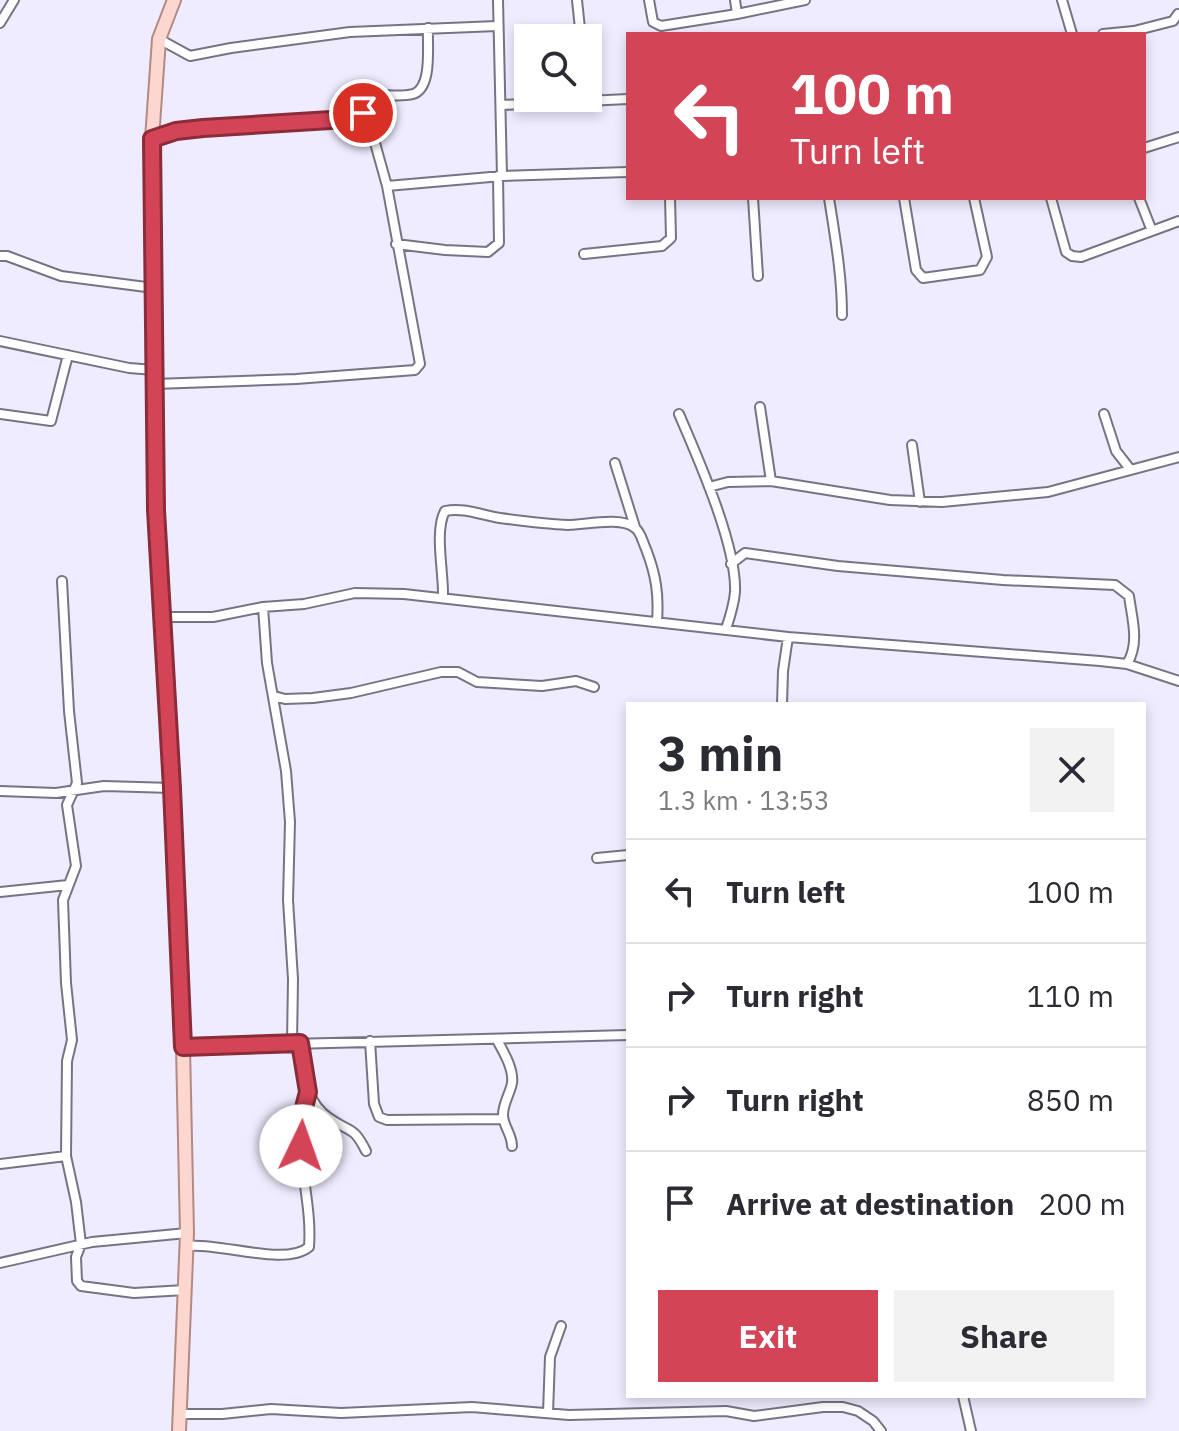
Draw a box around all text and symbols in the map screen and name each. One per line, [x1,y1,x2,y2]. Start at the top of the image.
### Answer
map controls [514,24,602,112]
button: search [514,24,602,112]
text: 100 m [790,57,954,129]
icon: left [658,64,762,168]
pin [329,79,397,147]
icon: arrive [341,91,385,135]
text: Turn left [790,127,925,174]
text: 3 min [658,722,783,784]
button: close [1030,728,1114,812]
text: 1.3 km · 13:53 [658,783,830,817]
icon: left [658,869,702,913]
text: Turn left [726,872,845,911]
text: 100 m [1027,872,1114,911]
icon: right [658,973,702,1017]
text: Turn right [726,976,864,1015]
text: 110 m [1027,976,1114,1015]
icon: right [658,1077,702,1121]
text: Turn right [726,1080,864,1119]
text: 850 m [1027,1080,1114,1119]
position arrow [259,1104,343,1188]
icon: arrive [658,1181,702,1225]
text: Arrive at destination [726,1184,1014,1223]
text: 200 m [1038,1184,1126,1223]
button: Exit [658,1290,878,1382]
button: Share [894,1290,1114,1382]

